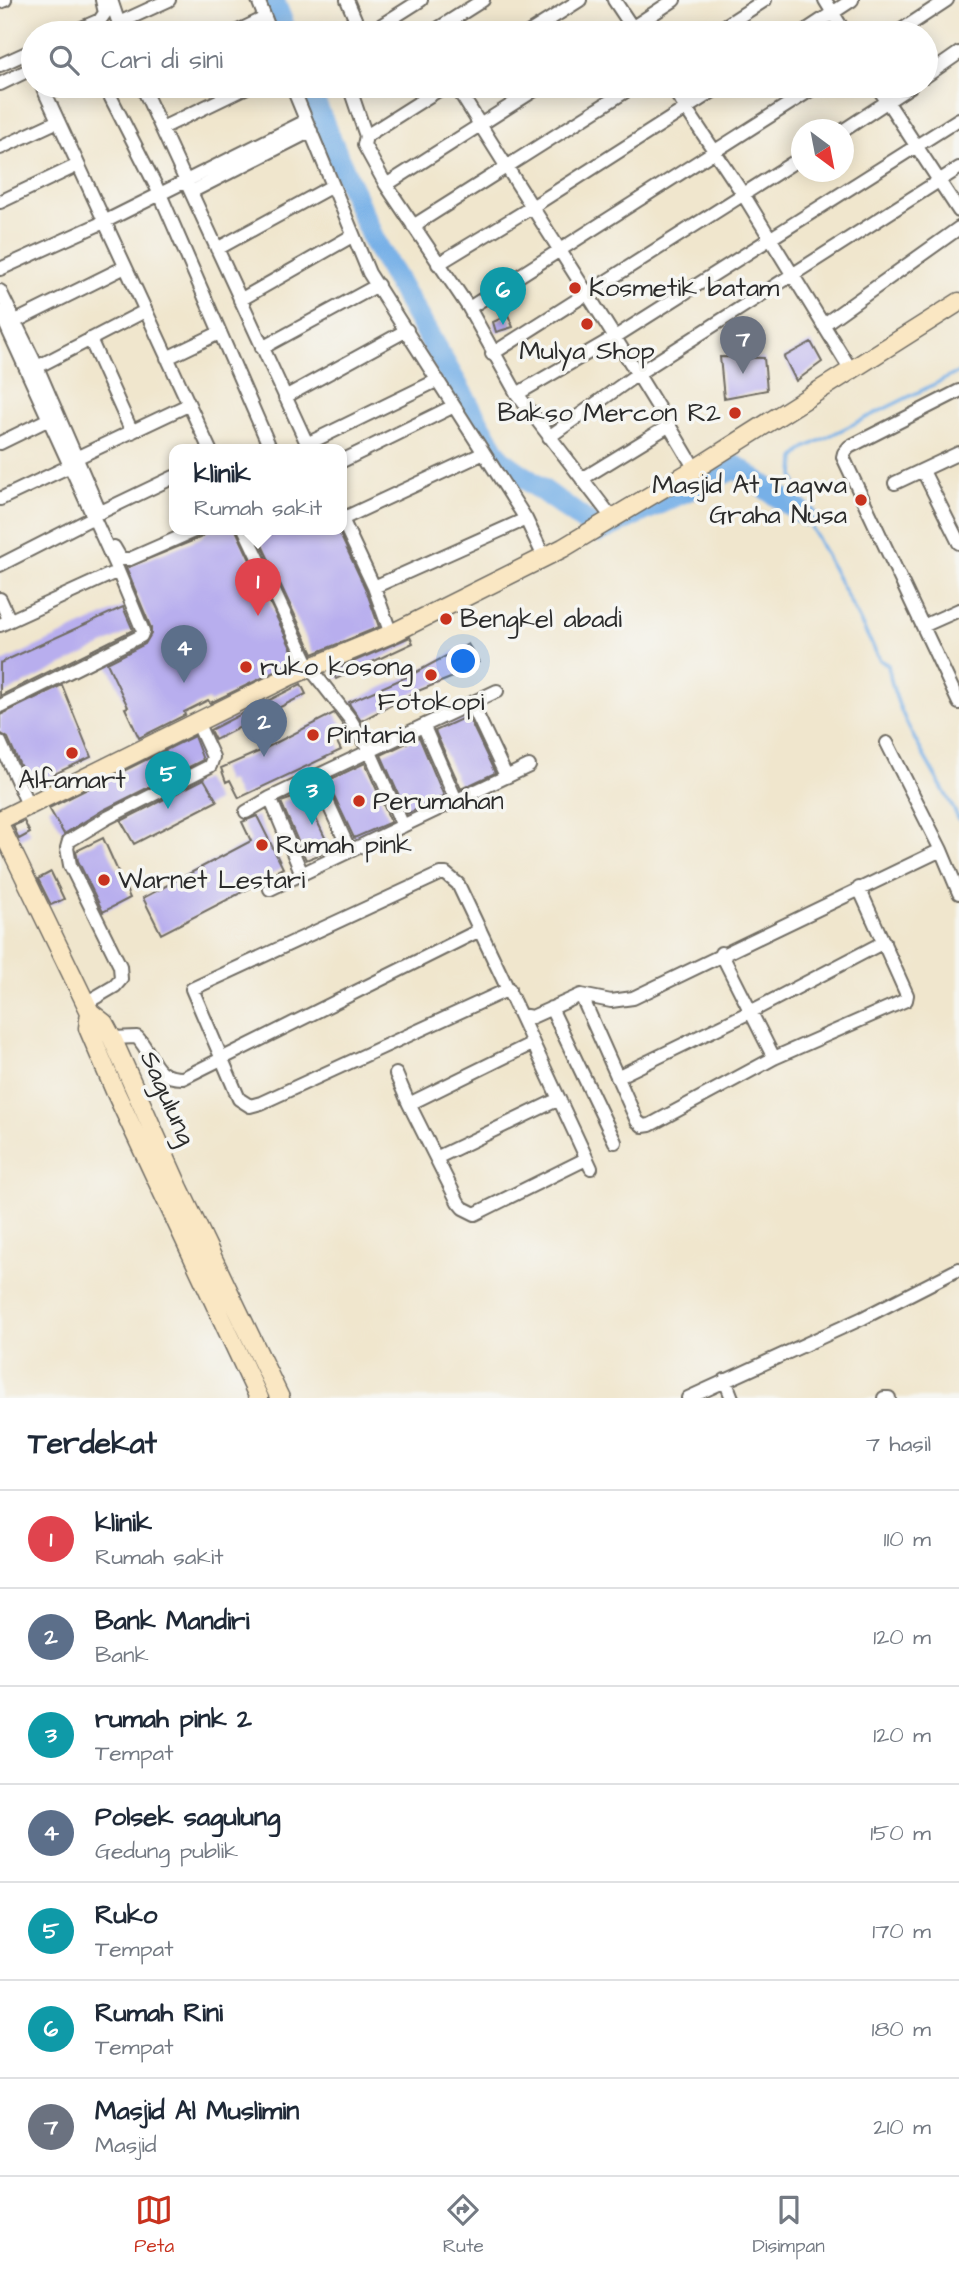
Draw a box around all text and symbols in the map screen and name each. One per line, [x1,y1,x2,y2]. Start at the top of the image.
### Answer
search box [21,21,938,98]
icon: search [45,41,83,79]
text: Cari di sini [101,42,223,78]
north arrow [791,119,854,182]
pin: 6 [480,267,526,325]
place label: Kosmetik batam [589,270,780,306]
marker: Kosmetik batam [567,280,583,296]
marker: Mulya Shop [579,316,595,332]
pin: 7 [720,316,766,374]
place label: Mulya Shop [519,333,655,371]
place label: Bakso Mercon R2 [497,395,721,431]
marker: Bakso Mercon R2 [727,405,743,421]
popup [169,444,347,535]
text: klinik [194,456,251,492]
place label: Masjid At Taqwa Graha Nusa [652,467,847,533]
text: Rumah sakit [194,492,322,524]
marker: Masjid At Taqwa Graha Nusa [853,492,869,508]
pin: 1 [235,558,281,616]
place label: Bengkel abadi [460,601,622,639]
marker: Bengkel abadi [438,611,454,627]
pin: 4 [161,625,207,683]
your location [446,644,480,678]
place label: ruko kosong [260,649,413,687]
marker: ruko kosong [238,659,254,675]
marker: Fotokopi [423,667,439,683]
place label: Fotokopi [378,684,484,720]
pin: 2 [241,699,287,757]
place label: Pintaria [327,717,416,753]
marker: Pintaria [305,727,321,743]
marker: Alfamart [64,745,80,761]
pin: 5 [145,751,191,809]
place label: Alfamart [18,762,126,798]
pin: 3 [289,767,335,825]
place label: Perumahan [373,783,504,819]
marker: Perumahan [351,793,367,809]
place label: Rumah pink [276,827,412,863]
marker: Rumah pink [254,837,270,853]
place label: Warnet Lestari [118,862,305,898]
marker: Warnet Lestari [96,872,112,888]
street label: Sagulung [129,1045,205,1152]
text: Terdekat [28,1423,157,1465]
text: 7 hasil [866,1428,931,1460]
text: klinik [95,1505,152,1541]
text: 1 [50,1523,52,1555]
text: 110 m [883,1523,931,1555]
text: Rumah sakit [95,1541,223,1573]
text: Bank Mandiri [95,1603,249,1639]
text: 2 [44,1621,58,1653]
text: 120 m [873,1621,931,1653]
text: Bank [95,1639,149,1671]
text: rumah pink 2 [95,1701,252,1737]
text: 3 [45,1719,57,1751]
text: 120 m [873,1719,931,1751]
text: Tempat [95,1737,173,1769]
text: Polsek sagulung [95,1799,280,1835]
text: 4 [43,1817,59,1849]
text: 150 m [870,1817,931,1849]
text: Gedung publik [95,1835,238,1867]
text: Ruko [95,1897,157,1933]
text: 5 [43,1915,59,1947]
text: 170 m [872,1915,931,1947]
text: Tempat [95,1933,173,1965]
text: Rumah Rini [95,1995,223,2031]
text: 6 [44,2013,58,2045]
text: 180 m [872,2013,931,2045]
text: Tempat [95,2031,173,2063]
text: Masjid Al Muslimin [95,2093,299,2129]
text: 7 [44,2111,58,2143]
text: 210 m [873,2111,931,2143]
text: Masjid [95,2129,157,2161]
tab: Peta [134,2191,174,2260]
tab: Rute [443,2191,484,2260]
tab: Disimpan [753,2191,825,2260]

